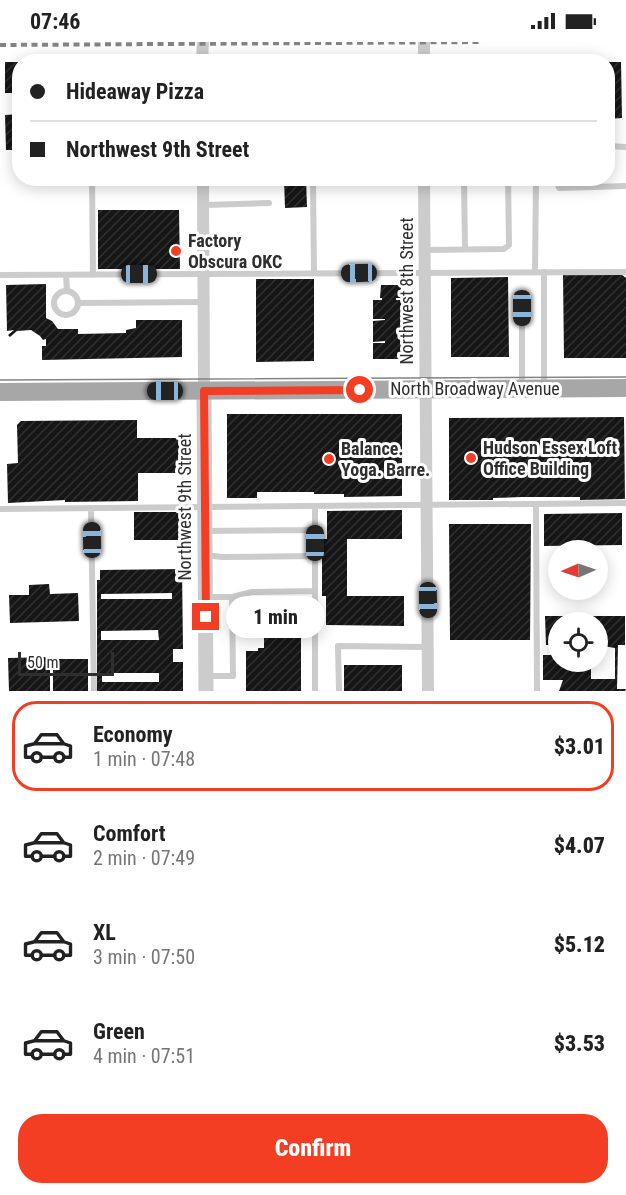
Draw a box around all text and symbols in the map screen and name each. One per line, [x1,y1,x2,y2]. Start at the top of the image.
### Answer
text: 07:46 [30,9,81,34]
text: Hideaway Pizza [66,79,204,104]
text: Northwest 9th Street [66,137,249,162]
street label: Northwest 8th Street [396,217,417,365]
place label: Factory Obscura OKC [188,230,282,272]
marker: Factory Obscura OKC [169,244,183,258]
car [341,264,377,282]
car [121,265,157,283]
car [513,290,531,326]
route start [346,376,373,403]
street label: North Broadway Avenue [390,378,560,399]
car [147,382,183,400]
street label: Northwest 9th Street [174,433,195,581]
place label: Hudson Essex Loft Office Building [483,437,618,479]
place label: Balance. Yoga. Barre. [341,438,430,480]
marker: Hudson Essex Loft Office Building [464,451,478,465]
marker: Balance. Yoga. Barre. [322,452,336,466]
car [83,522,101,558]
car [306,525,324,561]
north arrow [548,540,608,600]
map controls [548,540,608,672]
car [419,582,437,618]
callout: 1 min [227,596,326,638]
route end [192,603,219,630]
text: 1 min [253,605,298,629]
button: locate [548,612,608,672]
scale bar [18,649,114,676]
text: 50 m [27,653,59,672]
icon: car [21,719,75,773]
text: Economy [93,722,173,747]
text: $3.01 [554,734,605,759]
text: 1 min · 07:48 [93,747,195,771]
icon: car [21,818,75,872]
text: Comfort [93,821,166,846]
text: $4.07 [554,833,605,858]
text: 2 min · 07:49 [93,846,195,870]
icon: car [21,917,75,971]
text: XL [93,920,116,945]
text: $5.12 [554,932,605,957]
text: 3 min · 07:50 [93,945,195,969]
icon: car [21,1016,75,1070]
text: Green [93,1019,145,1044]
text: $3.53 [554,1031,605,1056]
text: 4 min · 07:51 [93,1044,195,1068]
button: Confirm [18,1114,608,1183]

